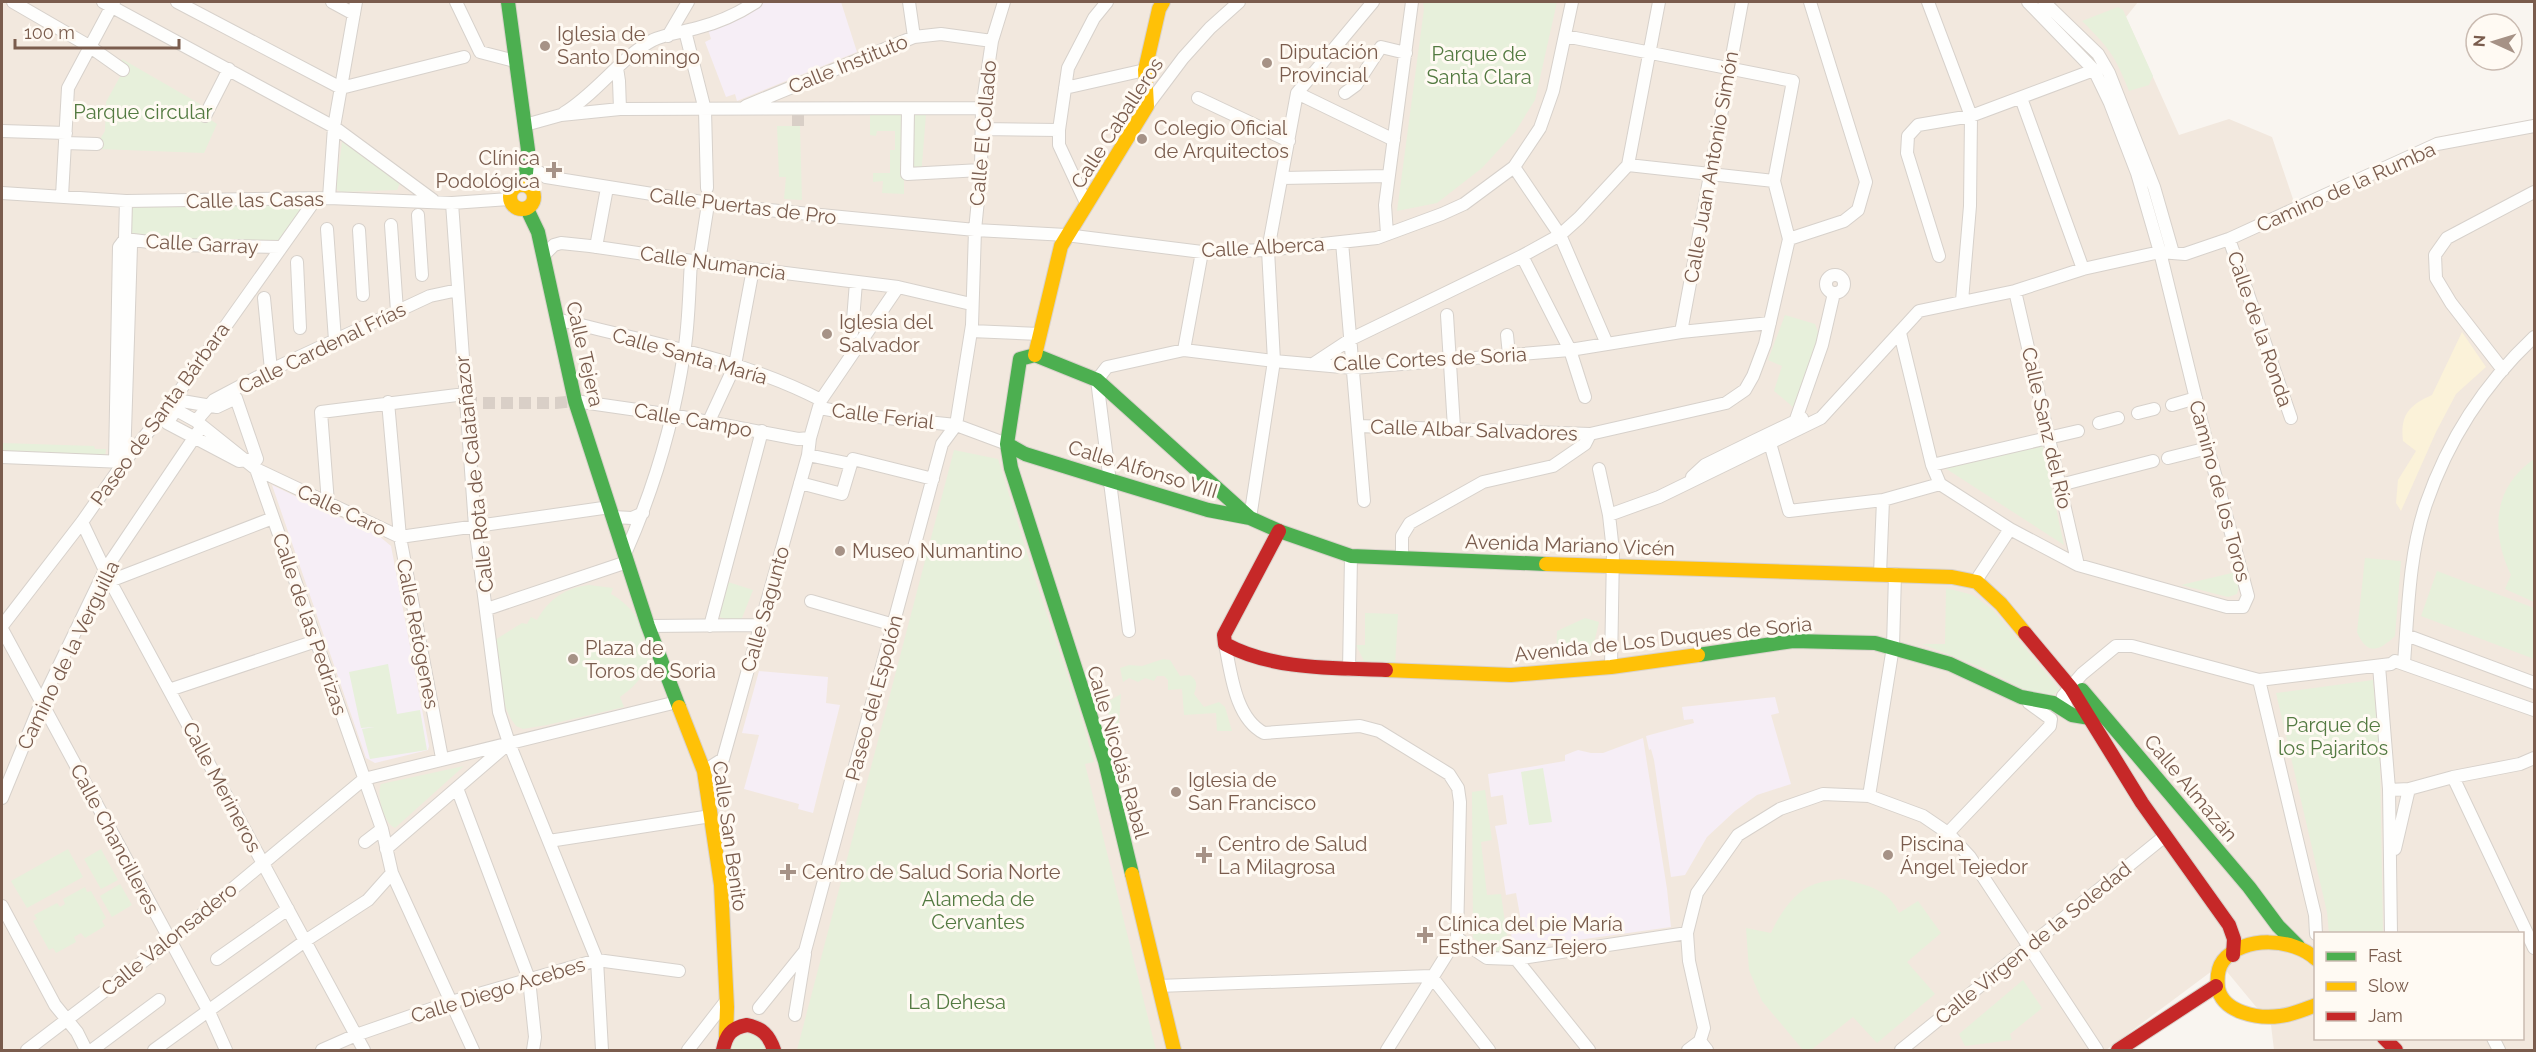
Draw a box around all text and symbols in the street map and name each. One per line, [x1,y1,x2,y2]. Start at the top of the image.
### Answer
scale bar [15,12,178,50]
north arrow [2464,12,2524,72]
text: 100 m [24,22,75,43]
place label: Iglesia de Santo Domingo [557,22,700,69]
street label: Calle Instituto [785,29,911,99]
text: N [2470,34,2489,48]
marker: Iglesia de Santo Domingo [538,39,552,53]
place label: Diputación Provincial [1279,40,1378,87]
park label: Parque de Santa Clara [1426,42,1532,89]
street label: Calle Juan Antonio Simón [1679,49,1743,285]
street label: Calle Caballeros [1066,53,1168,193]
marker: Diputación Provincial [1260,56,1274,70]
street label: Calle El Collado [965,59,1001,207]
park label: Parque circular [73,100,213,124]
place label: Colegio Oficial de Arquitectos [1154,116,1289,163]
marker: Colegio Oficial de Arquitectos [1135,132,1149,146]
street label: Camino de la Rumba [2253,137,2439,237]
place label: Clínica Podológica [436,146,540,193]
marker: Clínica Podológica [545,161,563,179]
street label: Calle Puertas de Pro [648,183,838,229]
street label: Calle las Casas [186,187,324,213]
street label: Calle Garray [145,229,259,259]
street label: Calle Alberca [1201,232,1325,262]
street label: Calle Numancia [639,241,787,285]
street label: Calle de la Ronda [2222,248,2298,410]
street label: Calle Cardenal Frías [234,297,410,399]
street label: Calle Tejera [561,299,609,409]
place label: Iglesia del Salvador [839,310,934,357]
street label: Paseo de Santa Bárbara [85,318,235,510]
street label: Calle Santa María [610,322,770,390]
marker: Iglesia del Salvador [820,327,834,341]
street label: Calle Cortes de Soria [1333,342,1527,376]
street label: Calle Sanz del Río [2017,345,2077,511]
street label: Calle Rota de Calatañazor [450,354,498,594]
street label: Calle Campo [632,398,754,442]
street label: Calle Ferial [830,398,936,434]
street label: Camino de los Toros [2184,398,2256,584]
street label: Calle Albar Salvadores [1370,414,1578,446]
street label: Calle Alfonso VIII [1065,435,1221,503]
street label: Calle Caro [294,479,390,541]
street label: Avenida Mariano Vicén [1465,529,1675,561]
street label: Calle de las Pedrizas [268,530,352,718]
place label: Museo Numantino [852,539,1023,563]
street label: Calle Sagunto [736,543,794,675]
marker: Museo Numantino [833,544,847,558]
street label: Camino de la Verguilla [12,557,124,753]
street label: Calle Retógenes [392,557,444,711]
street label: Avenida de Los Duques de Soria [1513,611,1813,667]
street label: Paseo del Espolón [840,612,908,784]
place label: Plaza de Toros de Soria [585,636,716,683]
marker: Plaza de Toros de Soria [566,652,580,666]
street label: Calle Nicolás Rabal [1082,663,1154,842]
park label: Parque de los Pajaritos [2278,713,2388,760]
street label: Calle Merineros [177,718,267,856]
street label: Calle Almazán [2139,730,2243,846]
street label: Calle San Benito [708,759,752,913]
street label: Calle Chancilleres [65,760,165,918]
place label: Iglesia de San Francisco [1188,768,1316,815]
marker: Iglesia de San Francisco [1169,785,1183,799]
place label: Centro de Salud La Milagrosa [1218,832,1368,879]
place label: Piscina Ángel Tejedor [1900,832,2028,879]
marker: Centro de Salud La Milagrosa [1195,846,1213,864]
marker: Piscina Ángel Tejedor [1881,848,1895,862]
street label: Calle Virgen de la Soledad [1930,857,2136,1029]
place label: Centro de Salud Soria Norte [802,860,1061,884]
marker: Centro de Salud Soria Norte [779,863,797,881]
street label: Calle Valonsadero [96,877,242,1001]
park label: Alameda de Cervantes [922,887,1035,934]
place label: Clínica del pie María Esther Sanz Tejero [1438,912,1623,959]
marker: Clínica del pie María Esther Sanz Tejero [1416,926,1434,944]
legend [2314,932,2524,1040]
text: Fast [2368,945,2402,966]
street label: Calle Diego Acebes [408,952,588,1028]
text: Slow [2368,975,2409,996]
park label: La Dehesa [908,990,1006,1014]
text: Jam [2368,1005,2403,1026]

